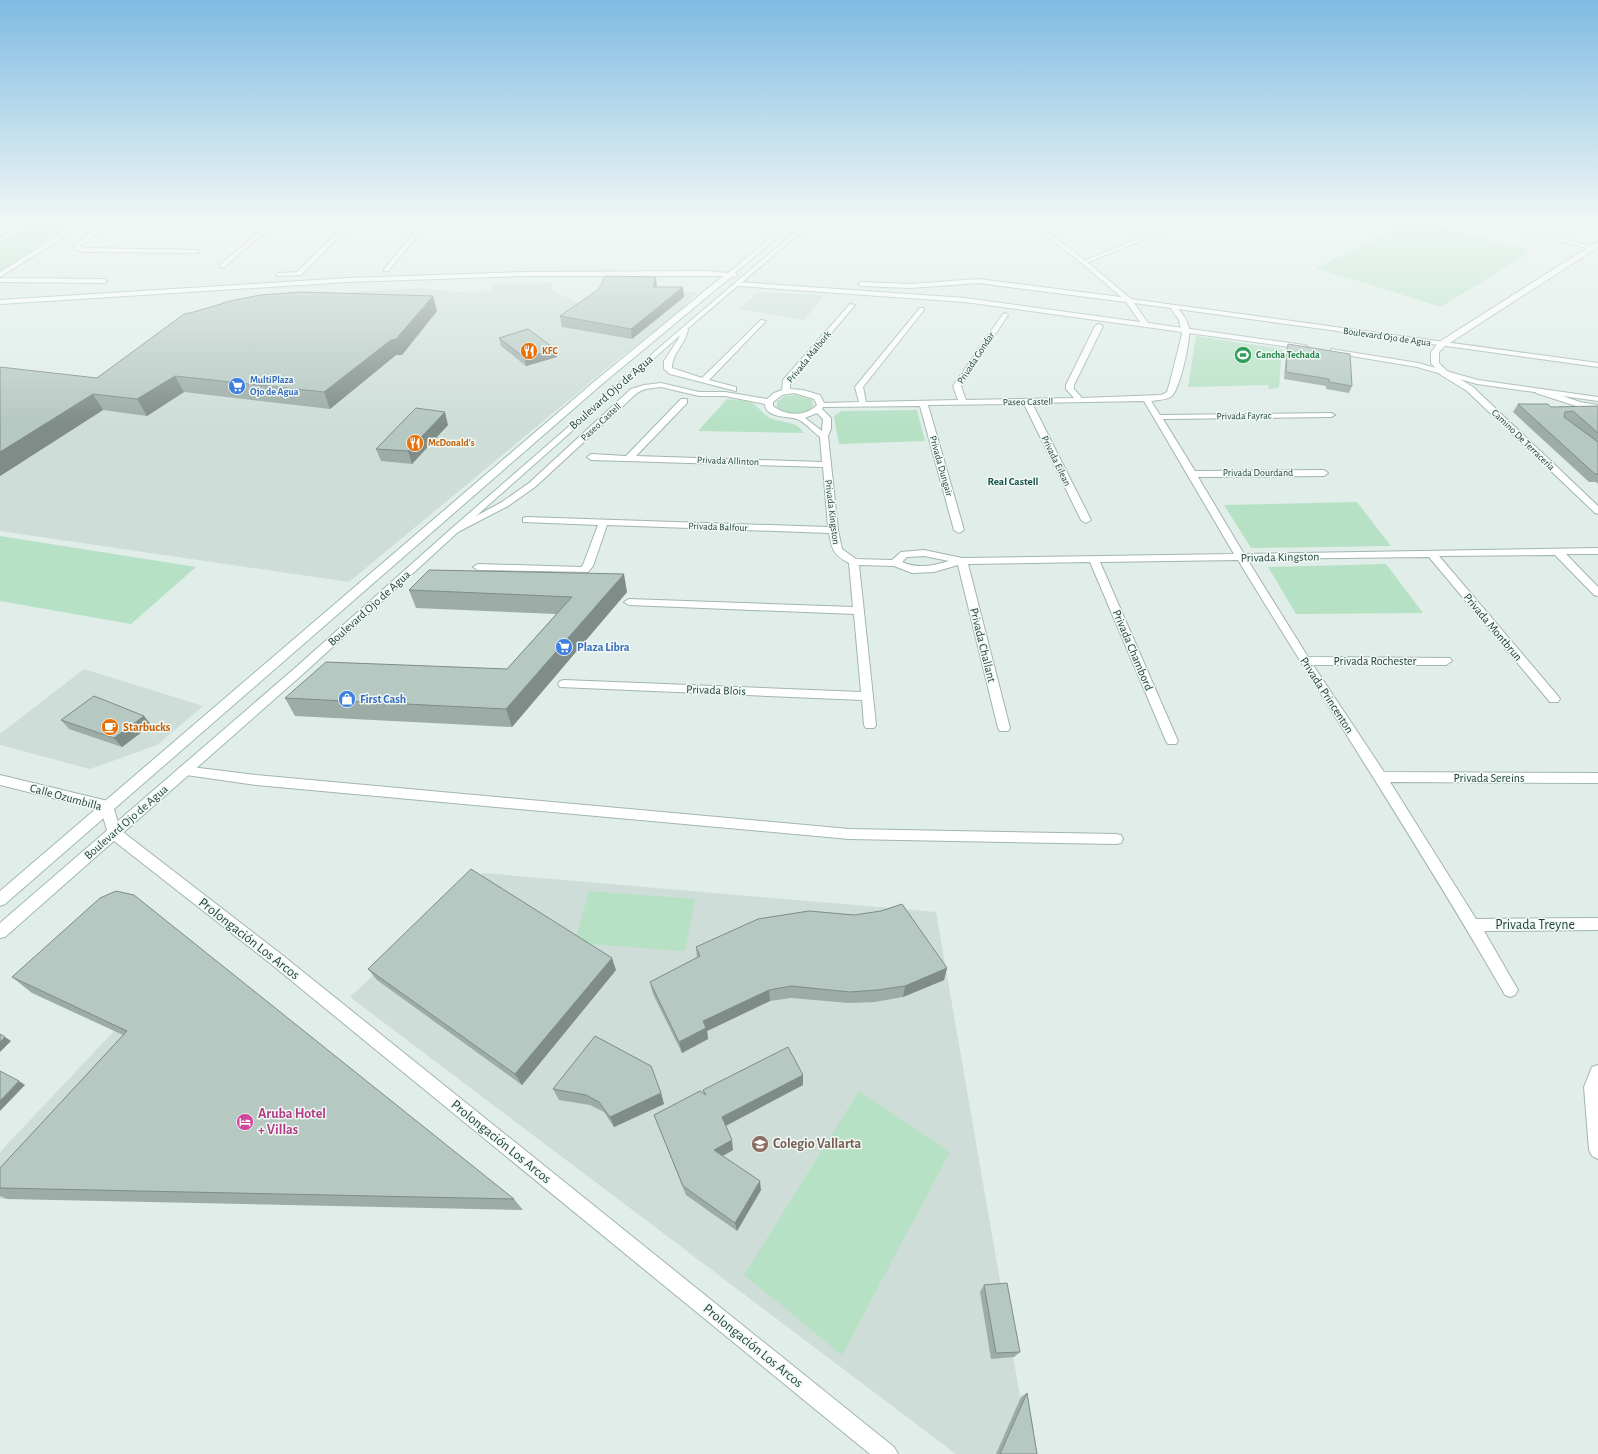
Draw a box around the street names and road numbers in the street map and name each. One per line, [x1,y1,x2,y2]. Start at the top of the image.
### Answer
street label: Boulevard Ojo de Agua [1342,326,1432,348]
street label: Privada Malbork [785,329,833,385]
street label: Privada Gondar [956,330,997,386]
street label: Boulevard Ojo de Agua [567,352,656,432]
street label: Paseo Castell [1003,397,1053,407]
street label: Paseo Castell [579,401,623,443]
street label: Camino De Terracería [1490,408,1557,473]
street label: Privada Fayrac [1216,411,1272,421]
street label: Privada Eilean [1039,434,1073,488]
street label: Privada Dungair [928,435,955,498]
street label: Privada Allinton [697,455,759,467]
street label: Privada Dourdand [1223,468,1293,478]
street label: Privada Kingston [823,479,841,545]
street label: Privada Balfour [688,521,749,533]
street label: Privada Kingston [1241,550,1319,564]
street label: Boulevard Ojo de Agua [325,568,414,649]
street label: Privada Montbrun [1461,591,1525,663]
street label: Privada Challant [968,606,998,684]
street label: Privada Chambord [1111,608,1155,692]
street label: Privada Princenton [1298,655,1356,735]
street label: Privada Rochester [1333,655,1417,667]
street label: Privada Blois [686,683,746,697]
street label: Privada Sereins [1454,772,1524,784]
street label: Calle Ozumbilla [29,782,104,812]
street label: Boulevard Ojo de Agua [82,782,171,862]
street label: Prolongación Los Arcos [196,895,302,983]
street label: Privada Treyne [1495,918,1575,932]
street label: Prolongación Los Arcos [448,1098,554,1186]
street label: Prolongación Los Arcos [700,1302,806,1390]

